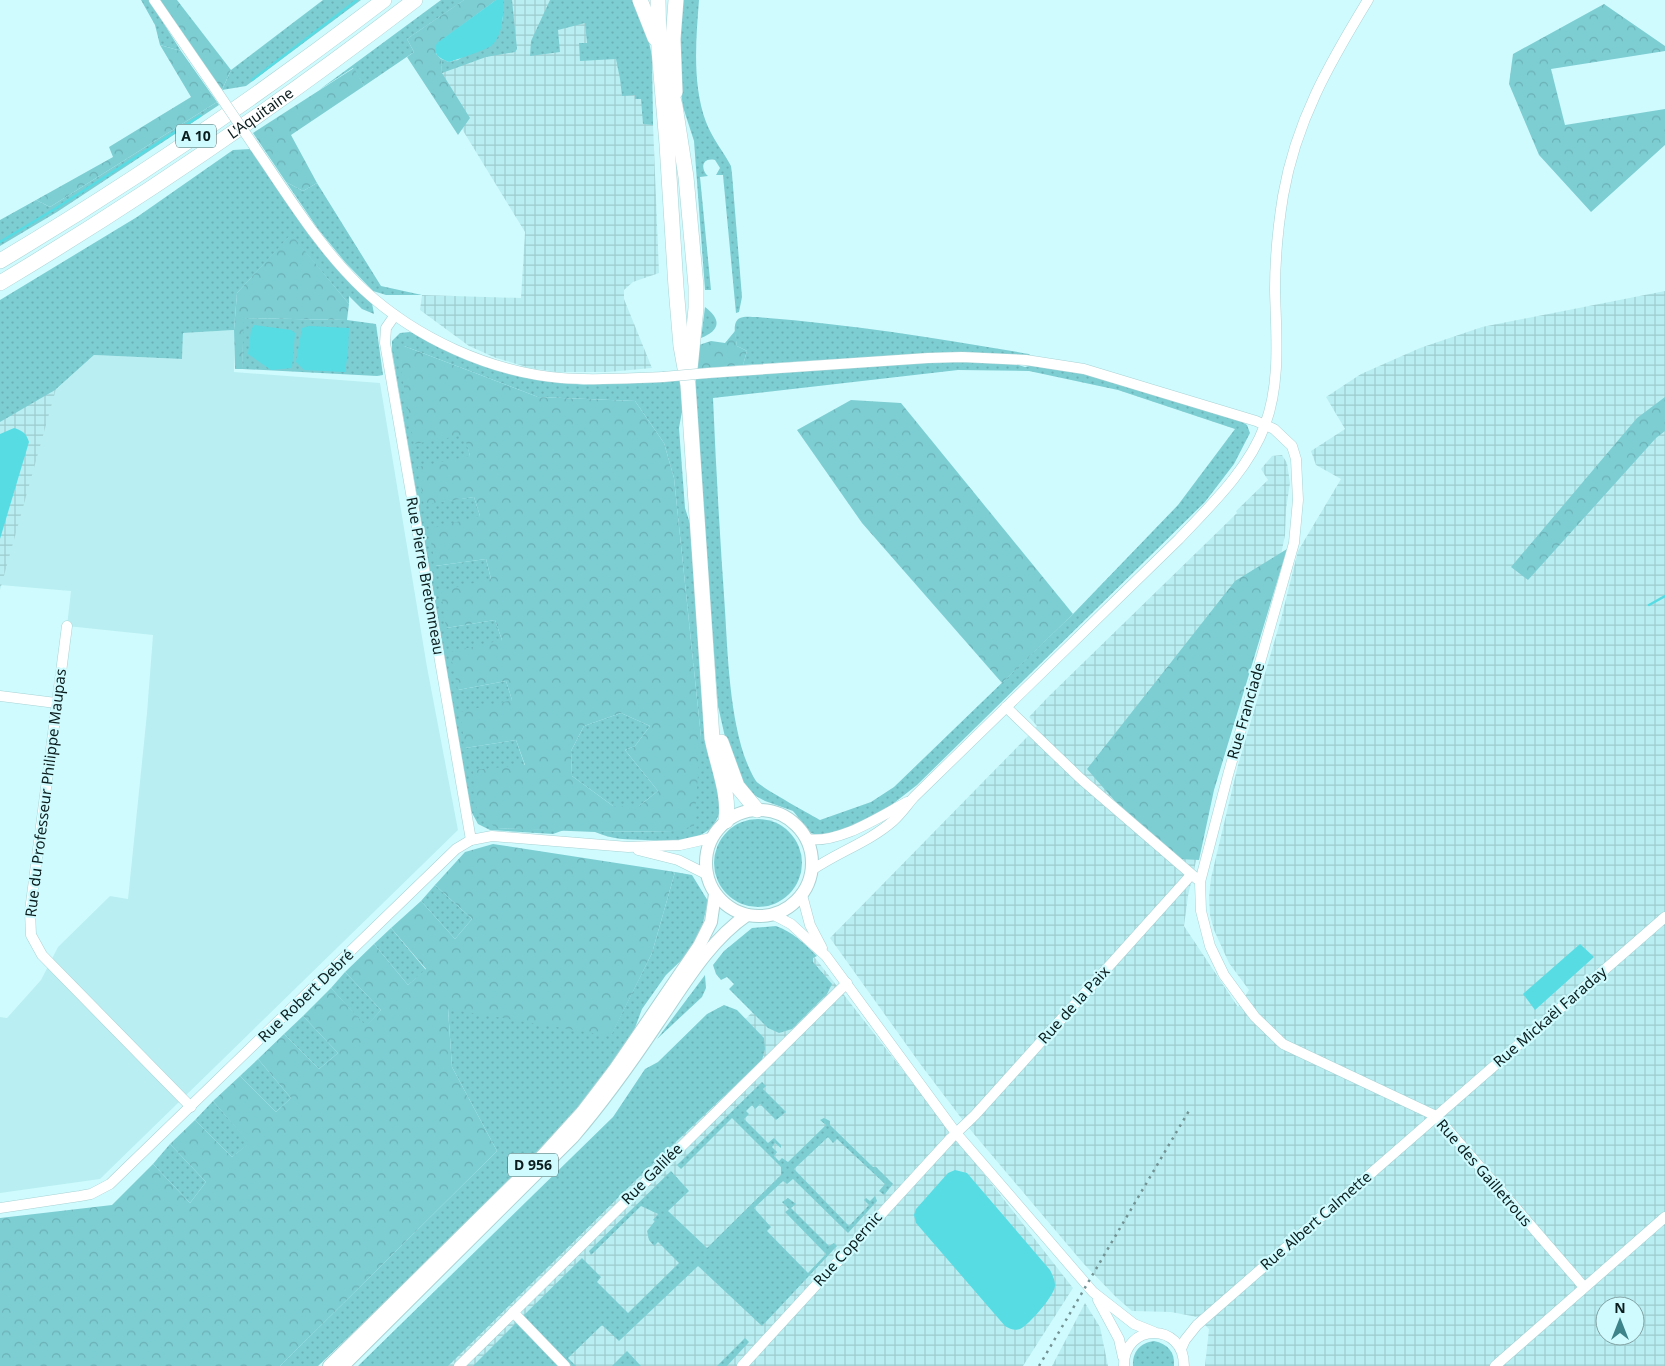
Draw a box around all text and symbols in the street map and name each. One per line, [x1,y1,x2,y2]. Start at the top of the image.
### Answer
street label: L'Aquitaine [223,82,297,143]
road number: A 10 [176,124,216,148]
street label: Rue Pierre Bretonneau [402,495,450,656]
street label: Rue Franciade [1222,660,1268,761]
street label: Rue du Professeur Philippe Maupas [20,668,70,918]
street label: Rue Robert Debré [253,944,357,1046]
street label: Rue de la Paix [1033,961,1114,1047]
street label: Rue Mickaël Faraday [1488,961,1611,1071]
street label: Rue des Gailletrous [1433,1114,1537,1230]
street label: Rue Galilée [616,1138,686,1208]
road number: D 956 [508,1154,558,1176]
street label: Rue Albert Calmette [1256,1166,1375,1274]
street label: Rue Copernic [808,1207,886,1290]
north arrow [1595,1296,1645,1346]
text: N [1614,1298,1626,1317]

